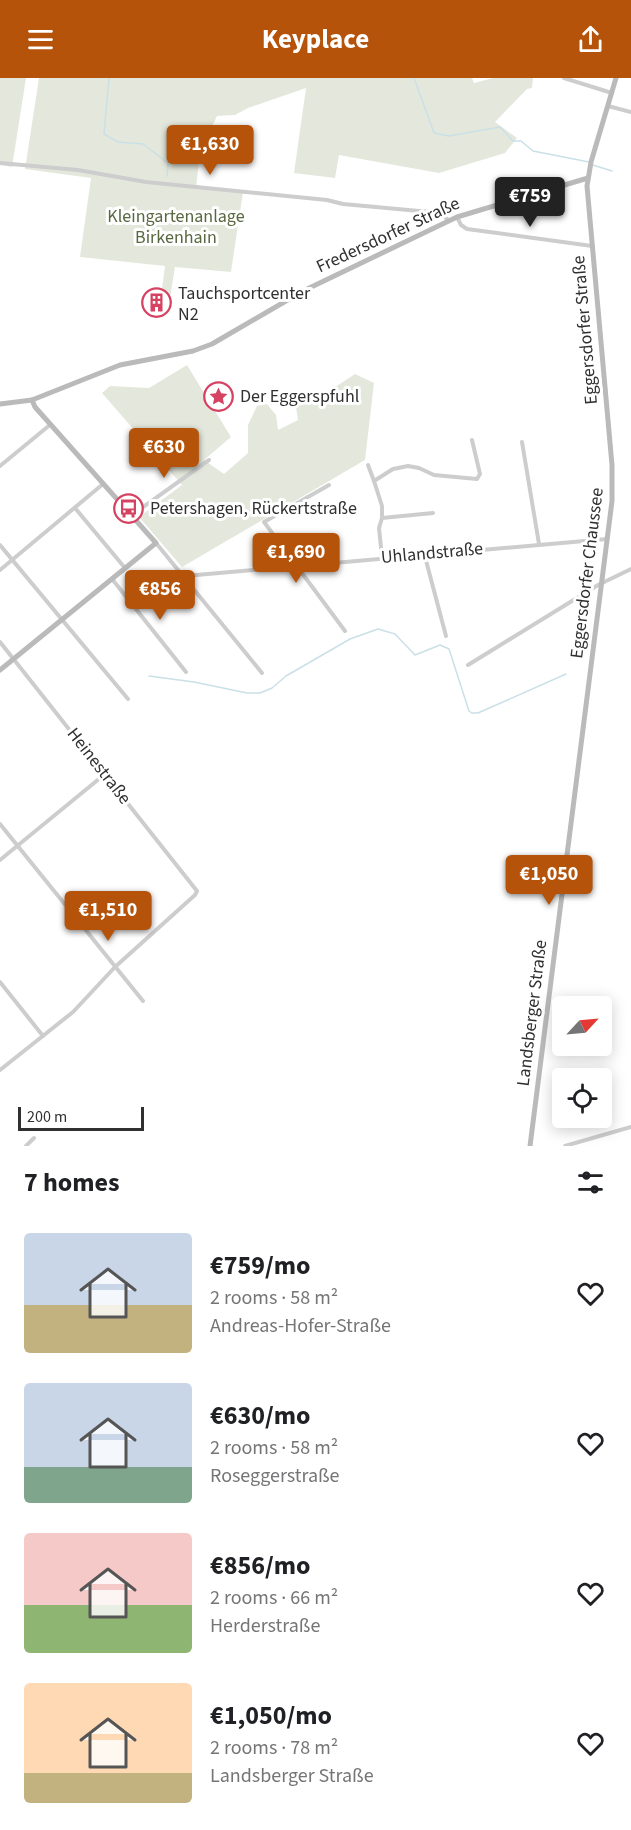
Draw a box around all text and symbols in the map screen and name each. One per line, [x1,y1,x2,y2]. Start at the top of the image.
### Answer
text: Keyplace [262,20,369,59]
icon: menu [24,23,57,56]
icon: share [574,23,607,56]
pin: €1,630 [161,125,259,176]
text: €1,630 [181,130,239,158]
pin: €759 [494,177,566,228]
text: €759 [509,182,551,210]
street label: Fredersdorfer Straße [312,191,464,279]
park label: Kleingartenanlage Birkenhain [107,204,245,250]
street label: Eggersdorfer Straße [566,254,604,405]
place label: Tauchsportcenter N2 [178,281,311,327]
building icon: Tauchsportcenter N2 [141,287,173,319]
place icon: Der Eggerspfuhl [203,380,235,412]
place label: Der Eggerspfuhl [240,384,359,409]
pin: €630 [128,428,200,479]
text: €630 [143,433,185,461]
street label: Eggersdorfer Chaussee [564,486,610,660]
bus stop icon: Petershagen, Rückertstraße [113,492,145,524]
place label: Petershagen, Rückertstraße [150,496,357,521]
pin: €1,690 [247,533,345,584]
street label: Uhlandstraße [380,536,484,570]
text: €1,690 [267,538,325,566]
pin: €856 [124,570,196,621]
text: €856 [139,575,181,603]
street label: Heinestraße [61,722,137,810]
pin: €1,050 [500,855,598,906]
text: €1,050 [520,860,578,888]
pin: €1,510 [59,891,157,942]
text: €1,510 [79,896,137,924]
street label: Landsberger Straße [511,938,553,1088]
north arrow [552,996,612,1056]
map controls [552,996,612,1128]
button: locate [552,1068,612,1128]
scale bar [18,1104,144,1132]
text: 200 m [27,1106,67,1128]
text: 7 homes [24,1164,119,1201]
icon: filters [574,1166,607,1199]
text: €759/mo [210,1247,310,1284]
icon: home [72,1257,144,1329]
icon: heart [574,1277,607,1310]
text: 2 rooms · 58 m² [210,1284,338,1312]
text: Andreas-Hofer-Straße [210,1312,391,1340]
text: €630/mo [210,1397,310,1434]
icon: home [72,1407,144,1479]
icon: heart [574,1427,607,1460]
text: 2 rooms · 58 m² [210,1434,338,1462]
text: Roseggerstraße [210,1462,339,1490]
text: €856/mo [210,1547,310,1584]
icon: home [72,1557,144,1629]
icon: heart [574,1577,607,1610]
text: 2 rooms · 66 m² [210,1584,338,1612]
text: Herderstraße [210,1612,320,1640]
text: €1,050/mo [210,1697,332,1734]
icon: home [72,1707,144,1779]
icon: heart [574,1727,607,1760]
text: 2 rooms · 78 m² [210,1734,338,1762]
text: Landsberger Straße [210,1762,374,1790]

